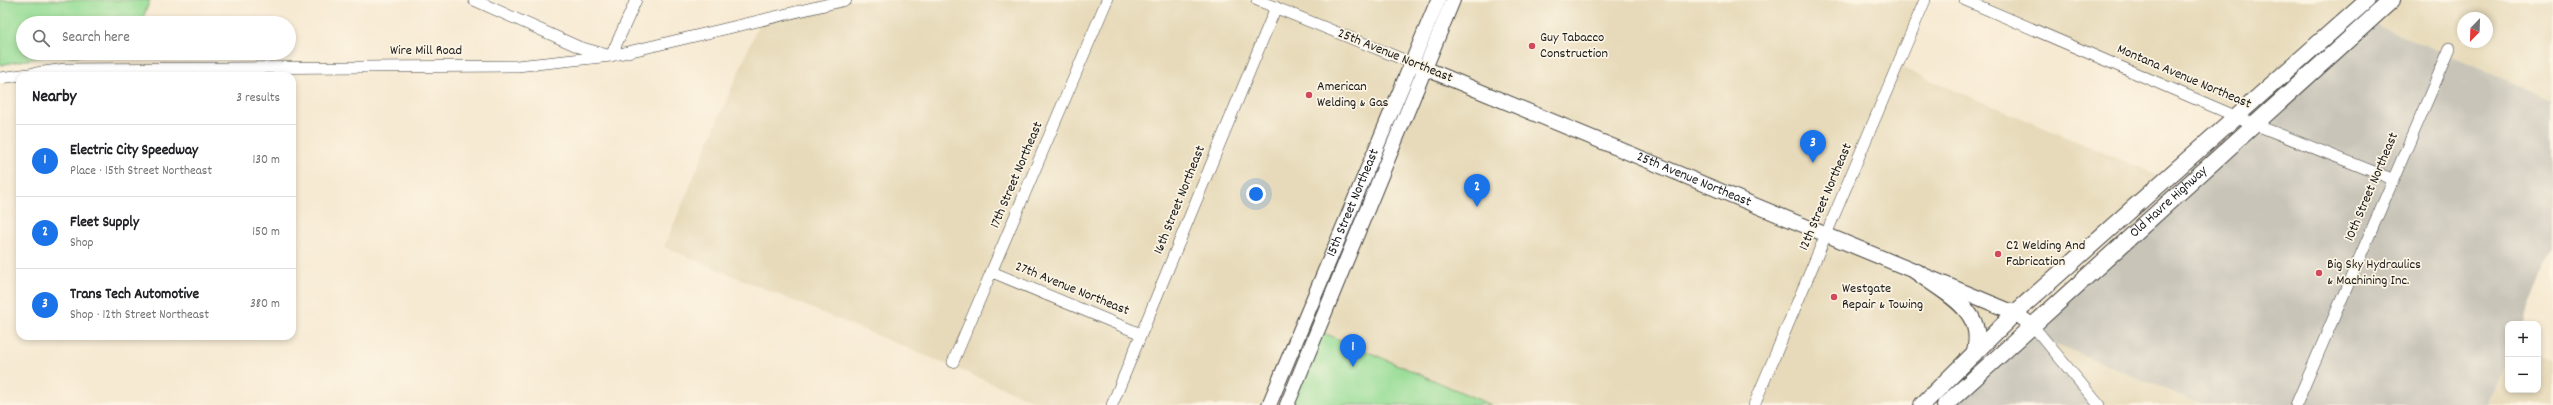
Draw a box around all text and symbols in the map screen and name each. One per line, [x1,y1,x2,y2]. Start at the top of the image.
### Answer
north arrow [2457,12,2493,48]
search box [16,16,296,60]
street label: 25th Avenue Northeast [1334,24,1456,88]
icon: search [30,27,52,49]
text: Search here [62,27,130,49]
place label: Guy Tabacco Construction [1540,28,1608,64]
street label: Montana Avenue Northeast [2114,40,2254,114]
street label: Wire Mill Road [390,41,462,61]
marker: Guy Tabacco Construction [1527,41,1537,51]
place label: American Welding & Gas [1317,77,1388,113]
text: Nearby [32,86,76,110]
text: 3 results [236,89,280,108]
marker: American Welding & Gas [1304,90,1314,100]
street label: 17th Street Northeast [985,119,1049,231]
pin: 3 [1800,130,1826,163]
street label: 10th Street Northeast [2340,130,2404,244]
text: Electric City Speedway [70,140,198,162]
street label: 12th Street Northeast [1794,140,1858,254]
street label: 16th Street Northeast [1149,143,1211,257]
street label: 15th Street Northeast [1322,146,1385,260]
street label: 25th Avenue Northeast [1633,147,1754,213]
text: 1 [44,151,46,170]
text: 130 m [252,151,280,170]
street label: Old Havre Highway [2125,161,2212,243]
text: Place · 15th Street Northeast [70,162,212,181]
pin: 2 [1464,174,1490,207]
your location [1246,184,1266,204]
text: Fleet Supply [70,212,139,234]
text: 2 [42,223,48,242]
text: 150 m [252,223,280,242]
text: Shop [70,234,93,253]
place label: C2 Welding And Fabrication [2006,236,2085,272]
marker: C2 Welding And Fabrication [1993,249,2003,259]
place label: Big Sky Hydraulics & Machining Inc. [2327,255,2421,291]
street label: 27th Avenue Northeast [1012,257,1132,321]
marker: Big Sky Hydraulics & Machining Inc. [2314,268,2324,278]
place label: Westgate Repair & Towing [1842,279,1923,315]
text: Trans Tech Automotive [70,284,199,306]
marker: Westgate Repair & Towing [1829,292,1839,302]
text: 3 [42,295,48,314]
text: 380 m [250,295,280,314]
text: Shop · 12th Street Northeast [70,306,209,325]
map controls [2505,321,2541,393]
button: + [2505,321,2541,357]
pin: 1 [1340,334,1366,367]
button: − [2505,357,2541,393]

